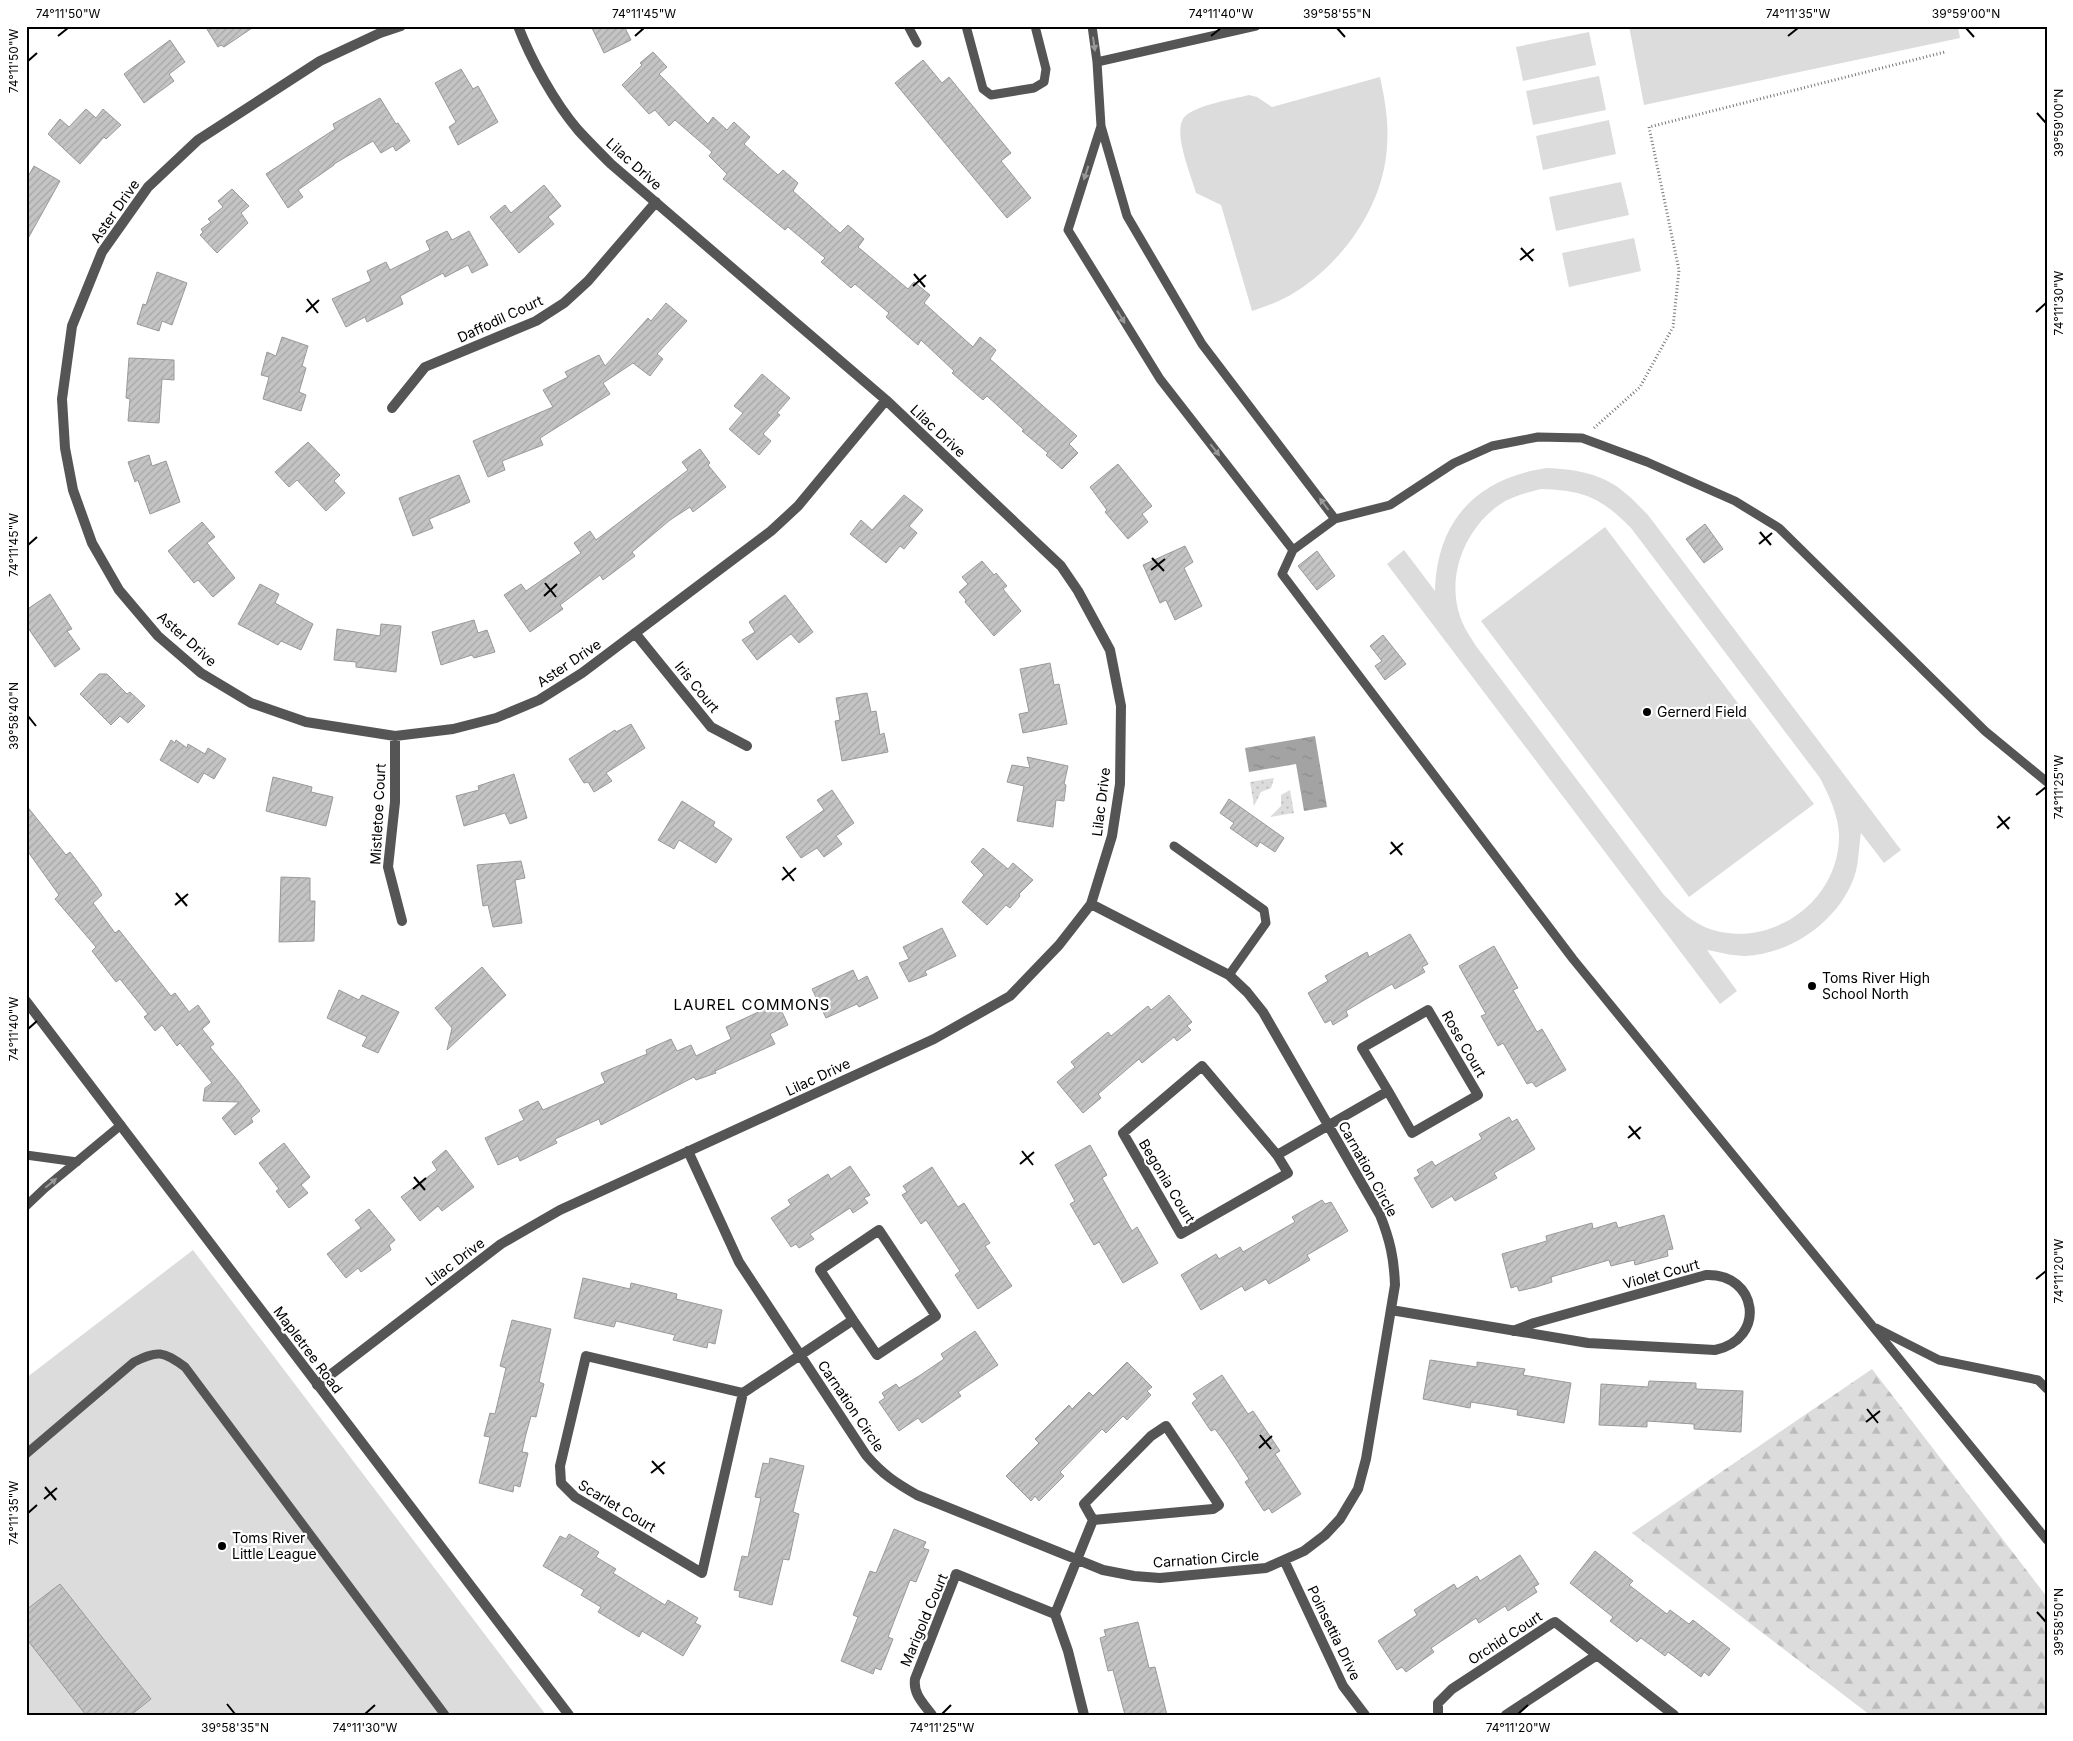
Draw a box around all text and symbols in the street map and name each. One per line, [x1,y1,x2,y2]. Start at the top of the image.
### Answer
text: 74°11'50"W [36,6,101,21]
text: 74°11'45"W [612,6,676,21]
text: 74°11'40"W [1189,6,1253,21]
text: 39°58'55"N [1303,6,1371,21]
text: 74°11'35"W [1766,6,1830,21]
text: 39°59'00"N [1932,6,2000,21]
text: 74°11'50"W [6,28,21,93]
one-way arrow [1091,37,1099,53]
text: 39°59'00"N [2051,89,2066,157]
street label: Lilac Drive [603,134,666,193]
one-way arrow [1082,165,1089,180]
street label: Aster Drive [87,176,143,246]
text: 74°11'30"W [2051,270,2066,335]
street label: Daffodil Court [454,291,545,346]
one-way arrow [1117,310,1126,323]
street label: Lilac Drive [907,401,969,460]
one-way arrow [1209,443,1220,456]
one-way arrow [1318,498,1329,511]
text: 74°11'45"W [6,513,21,577]
street label: Aster Drive [154,608,220,670]
street label: Aster Drive [533,635,604,690]
street label: Iris Court [672,658,723,716]
text: 39°58'40"N [6,682,21,750]
place label: Gernerd Field [1657,703,1747,720]
marker: Gernerd Field [1641,706,1653,718]
text: 74°11'25"W [2051,755,2066,819]
street label: Mistletoe Court [366,762,389,865]
street label: Lilac Drive [1088,767,1113,837]
place label: Toms River High School North [1822,969,1930,1002]
marker: Toms River High School North [1806,980,1818,992]
district label: LAUREL COMMONS [674,995,831,1014]
text: 74°11'40"W [6,997,21,1061]
street label: Rose Court [1439,1008,1490,1080]
street label: Lilac Drive [783,1054,853,1099]
street label: Carnation Circle [1335,1118,1402,1219]
street label: Begonia Court [1136,1136,1199,1226]
one-way arrow [44,1177,56,1189]
street label: Lilac Drive [422,1234,487,1289]
text: 74°11'20"W [2051,1238,2066,1303]
street label: Violet Court [1621,1255,1701,1292]
street label: Mapletree Road [270,1303,347,1396]
street label: Carnation Circle [815,1357,888,1455]
street label: Scarlet Court [575,1476,659,1536]
text: 74°11'35"W [6,1481,21,1545]
place label: Toms River Little League [232,1529,317,1562]
marker: Toms River Little League [216,1540,228,1552]
street label: Carnation Circle [1152,1546,1260,1571]
street label: Marigold Court [896,1570,951,1669]
street label: Poinsettia Drive [1304,1583,1365,1683]
text: 39°58'50"N [2051,1588,2066,1656]
street label: Orchid Court [1465,1607,1545,1668]
text: 39°58'35"N [201,1720,269,1735]
text: 74°11'30"W [333,1720,398,1735]
text: 74°11'25"W [910,1720,974,1735]
text: 74°11'20"W [1486,1720,1551,1735]

